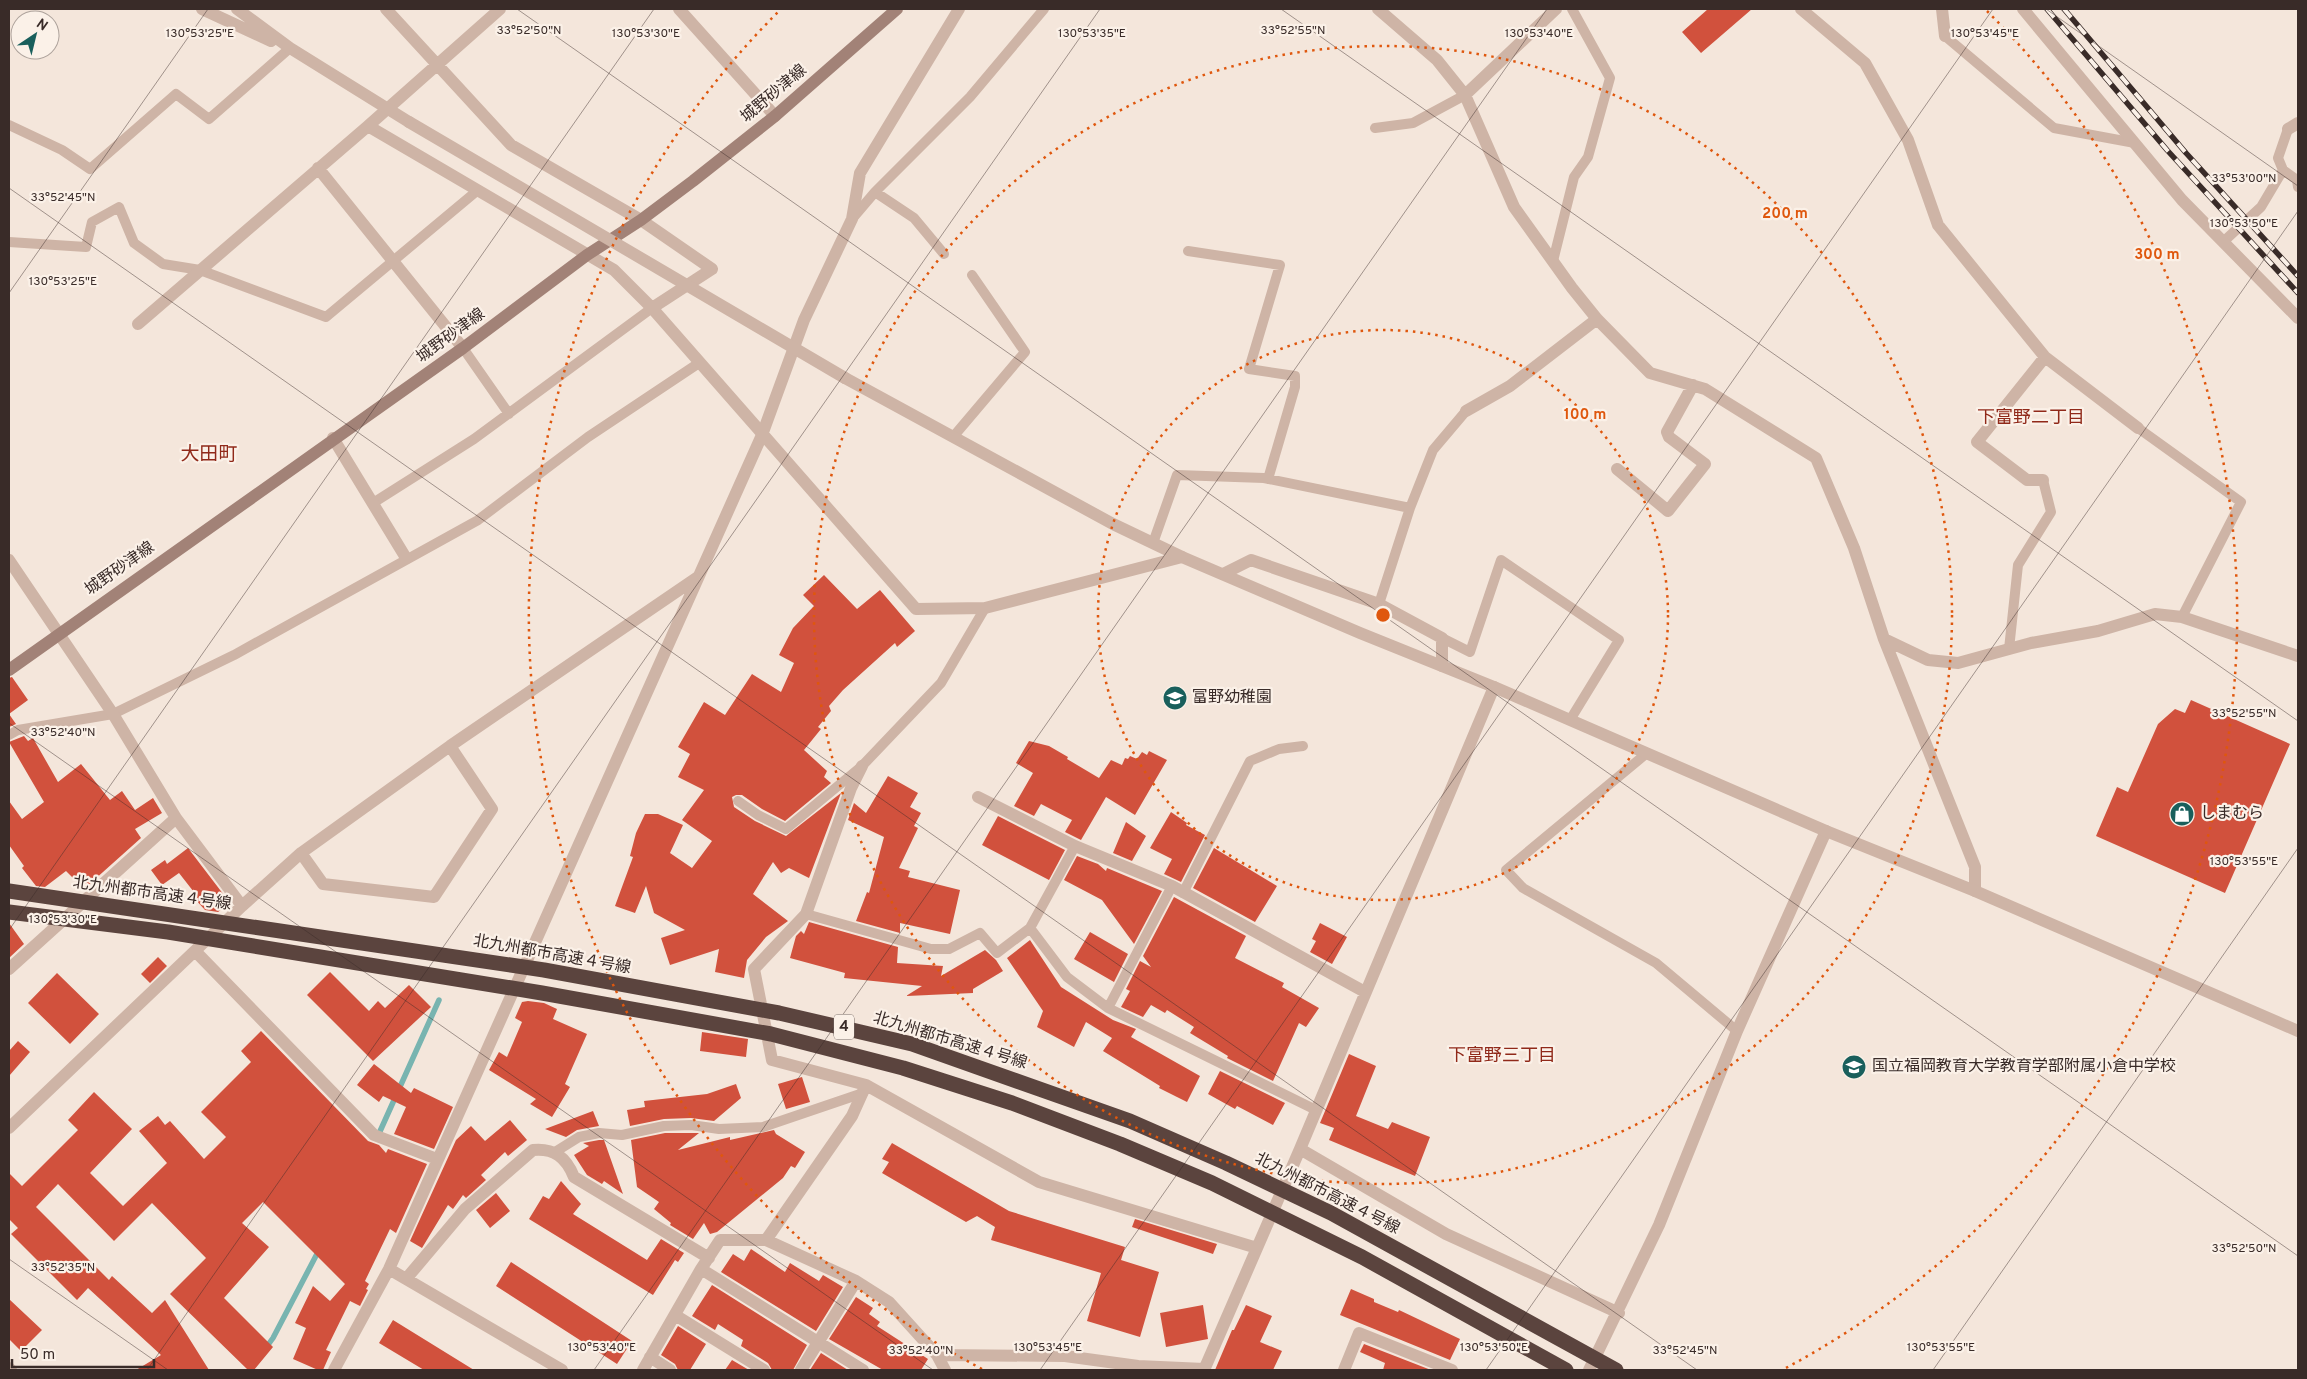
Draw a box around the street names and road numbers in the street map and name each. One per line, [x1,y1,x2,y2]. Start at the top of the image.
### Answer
street label: 城野砂津線 [737,61,811,127]
street label: 城野砂津線 [413,304,489,368]
street label: 城野砂津線 [81,538,159,600]
street label: 北九州都市高速４号線 [71,873,233,915]
street label: 北九州都市高速４号線 [471,931,633,979]
street label: 北九州都市高速４号線 [871,1008,1029,1074]
road number: 4 [834,1014,854,1040]
street label: 北九州都市高速４号線 [1251,1149,1403,1239]

